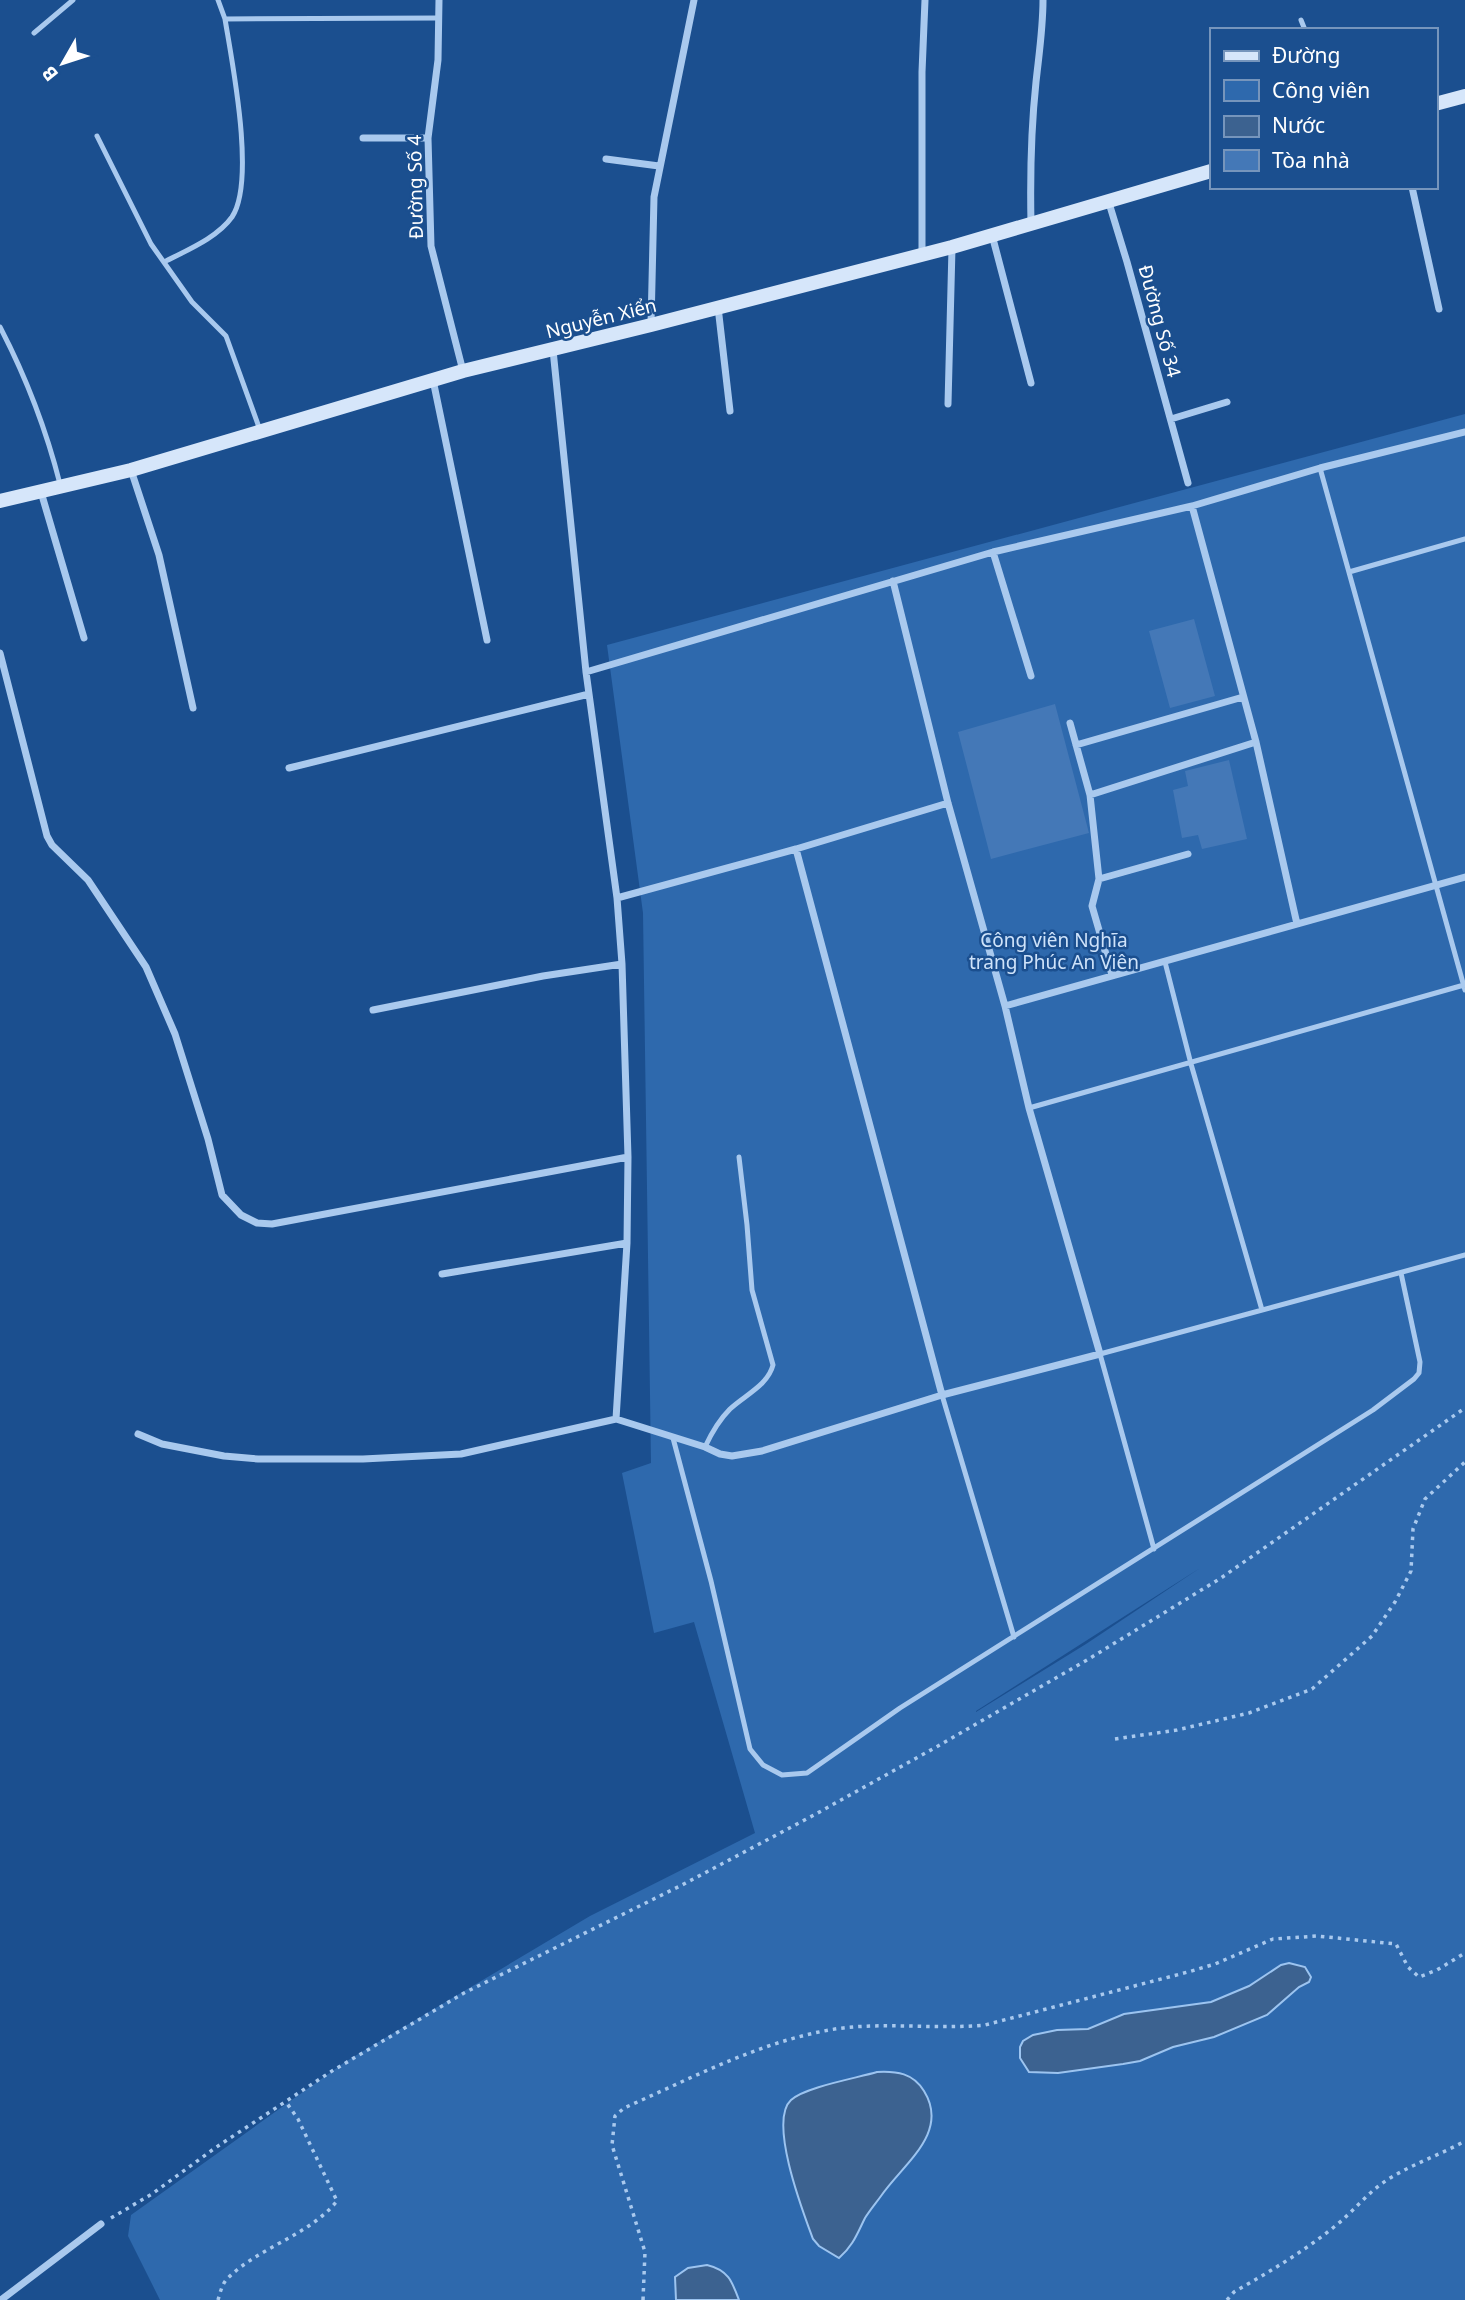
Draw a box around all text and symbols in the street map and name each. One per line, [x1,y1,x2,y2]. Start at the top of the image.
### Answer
north arrow [28,28,98,98]
legend [1210,28,1437,189]
text: Đường [1272,41,1340,69]
text: B [36,61,64,87]
text: Công viên [1272,76,1370,104]
text: Nước [1272,111,1325,139]
street label: Đường Số 4 [401,134,429,239]
text: Tòa nhà [1272,146,1350,174]
street label: Đường Số 34 [1133,262,1188,380]
street label: Nguyễn Xiển [543,292,659,344]
park label: Công viên Nghĩa trang Phúc An Viên [969,927,1139,975]

